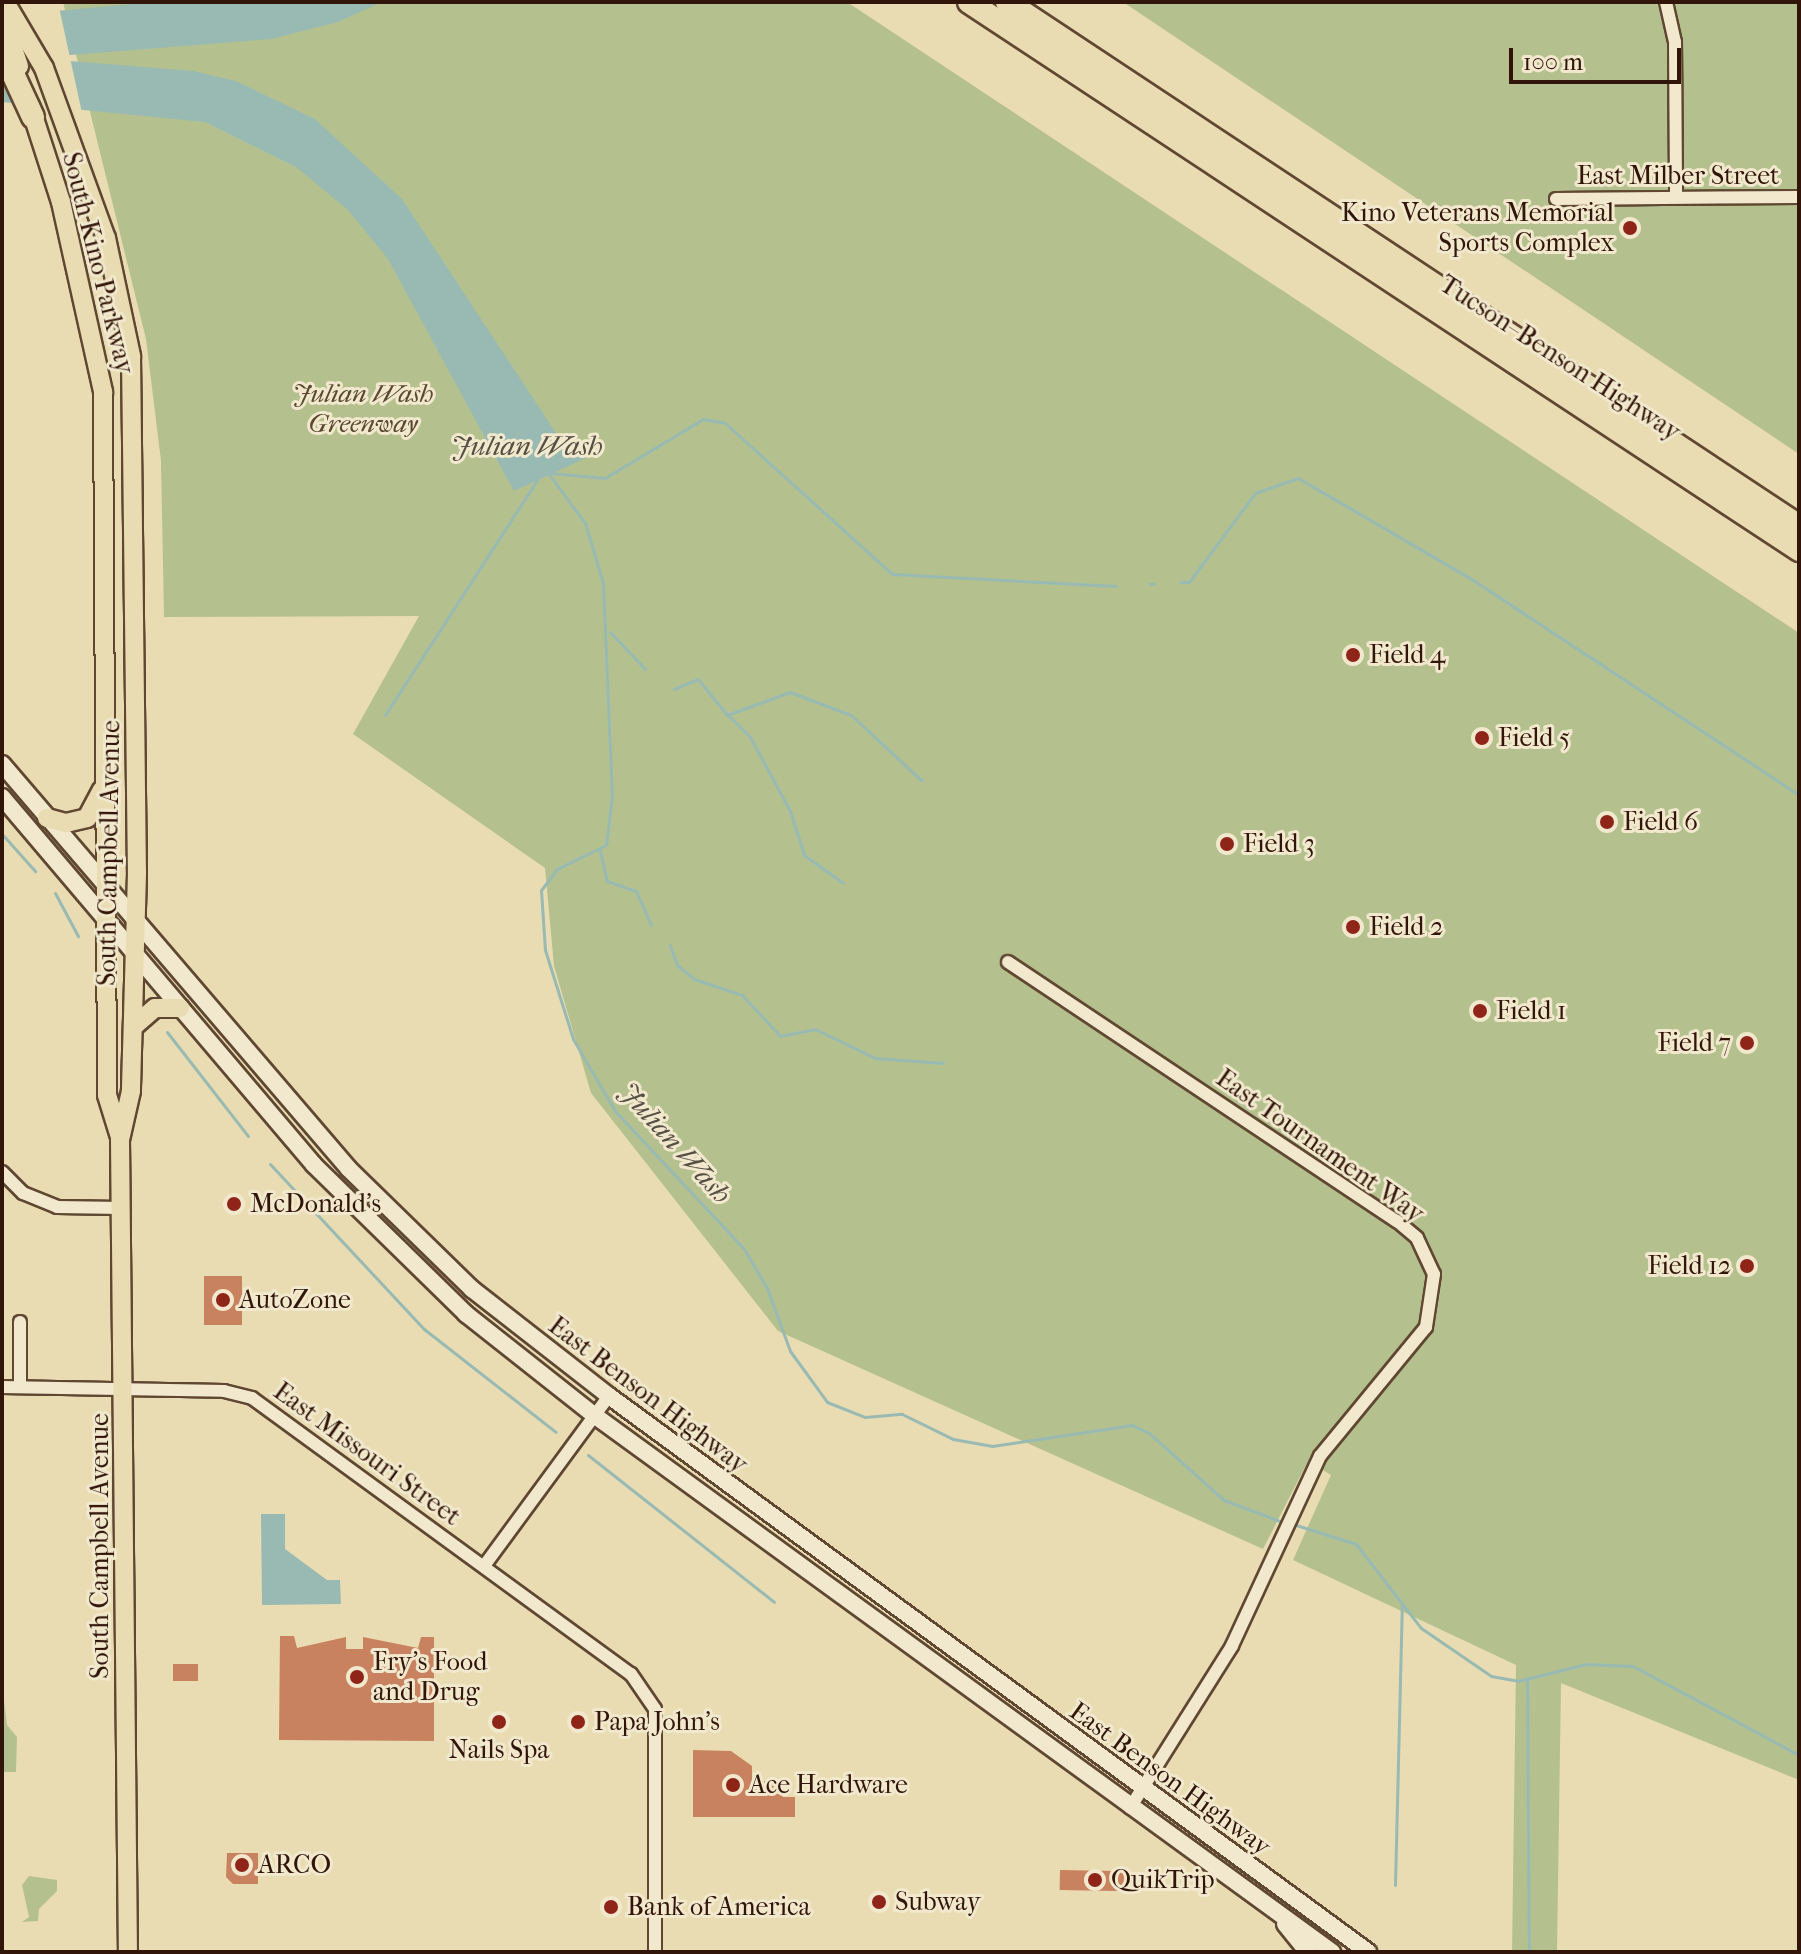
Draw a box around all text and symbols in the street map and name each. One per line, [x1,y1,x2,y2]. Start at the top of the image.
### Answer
scale bar [1513,32,1685,82]
text: 100 m [1523,48,1583,76]
street label: South Kino Parkway [55,149,141,377]
street label: East Milber Street [1577,160,1779,192]
place label: Kino Veterans Memorial Sports Complex [1341,197,1614,258]
marker: Kino Veterans Memorial Sports Complex [1621,219,1639,237]
street label: Tucson–Benson Highway [1434,268,1686,448]
park label: Julian Wash Greenway [293,378,433,440]
water label: Julian Wash [451,429,603,463]
place label: Field 4 [1369,639,1445,671]
marker: Field 4 [1344,646,1362,664]
street label: South Campbell Avenue [91,720,127,986]
place label: Field 5 [1498,722,1570,754]
marker: Field 5 [1473,729,1491,747]
place label: Field 6 [1623,806,1698,838]
marker: Field 6 [1598,813,1616,831]
place label: Field 3 [1243,828,1315,860]
marker: Field 3 [1218,835,1236,853]
place label: Field 2 [1369,911,1443,943]
marker: Field 2 [1344,918,1362,936]
place label: Field 1 [1496,995,1566,1027]
marker: Field 1 [1471,1002,1489,1020]
place label: Field 7 [1658,1027,1731,1059]
marker: Field 7 [1738,1034,1756,1052]
street label: East Tournament Way [1210,1062,1430,1230]
water label: Julian Wash [612,1075,738,1211]
place label: McDonald's [250,1188,381,1220]
marker: McDonald's [225,1195,243,1213]
place label: Field 12 [1647,1250,1731,1282]
marker: Field 12 [1738,1257,1756,1275]
place label: AutoZone [239,1284,351,1316]
marker: AutoZone [214,1291,232,1309]
street label: East Benson Highway [542,1310,754,1480]
street label: East Missouri Street [267,1376,467,1532]
street label: South Campbell Avenue [84,1413,116,1679]
place label: Fry's Food and Drug [373,1646,487,1708]
marker: Fry's Food and Drug [348,1668,366,1686]
street label: East Benson Highway [1063,1696,1277,1862]
place label: Papa John's [594,1706,720,1738]
marker: Nails Spa [490,1713,508,1731]
marker: Papa John's [569,1713,587,1731]
place label: Nails Spa [449,1734,549,1766]
place label: Ace Hardware [749,1769,908,1801]
marker: Ace Hardware [724,1776,742,1794]
place label: ARCO [258,1849,331,1881]
marker: ARCO [233,1856,251,1874]
place label: QuikTrip [1111,1864,1215,1896]
marker: QuikTrip [1086,1871,1104,1889]
place label: Subway [895,1886,981,1918]
place label: Bank of America [627,1891,810,1923]
marker: Subway [870,1893,888,1911]
marker: Bank of America [602,1898,620,1916]

